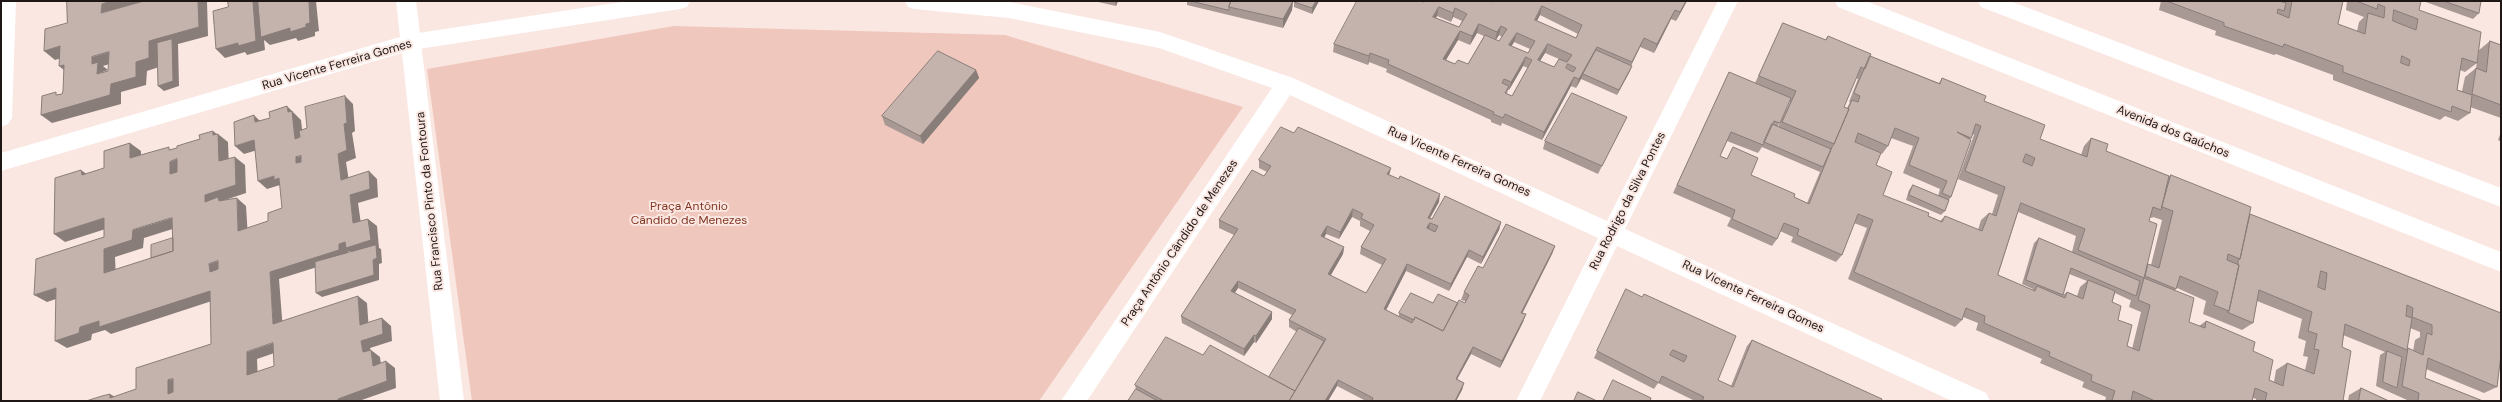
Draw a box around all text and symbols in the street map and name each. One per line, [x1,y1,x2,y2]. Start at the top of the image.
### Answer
street label: Rua Vicente Ferreira Gomes [261,37,413,93]
street label: Avenida dos Gaúchos [2114,103,2232,161]
street label: Rua Francisco Pinto da Fontoura [413,111,447,291]
street label: Rua Vicente Ferreira Gomes [1385,124,1533,200]
street label: Rua Rodrigo da Silva Pontes [1587,130,1669,272]
street label: Praça Antônio Cândido de Menezes [1119,157,1241,329]
park label: Praça Antônio Cândido de Menezes [631,200,747,228]
street label: Rua Vicente Ferreira Gomes [1680,258,1826,336]

